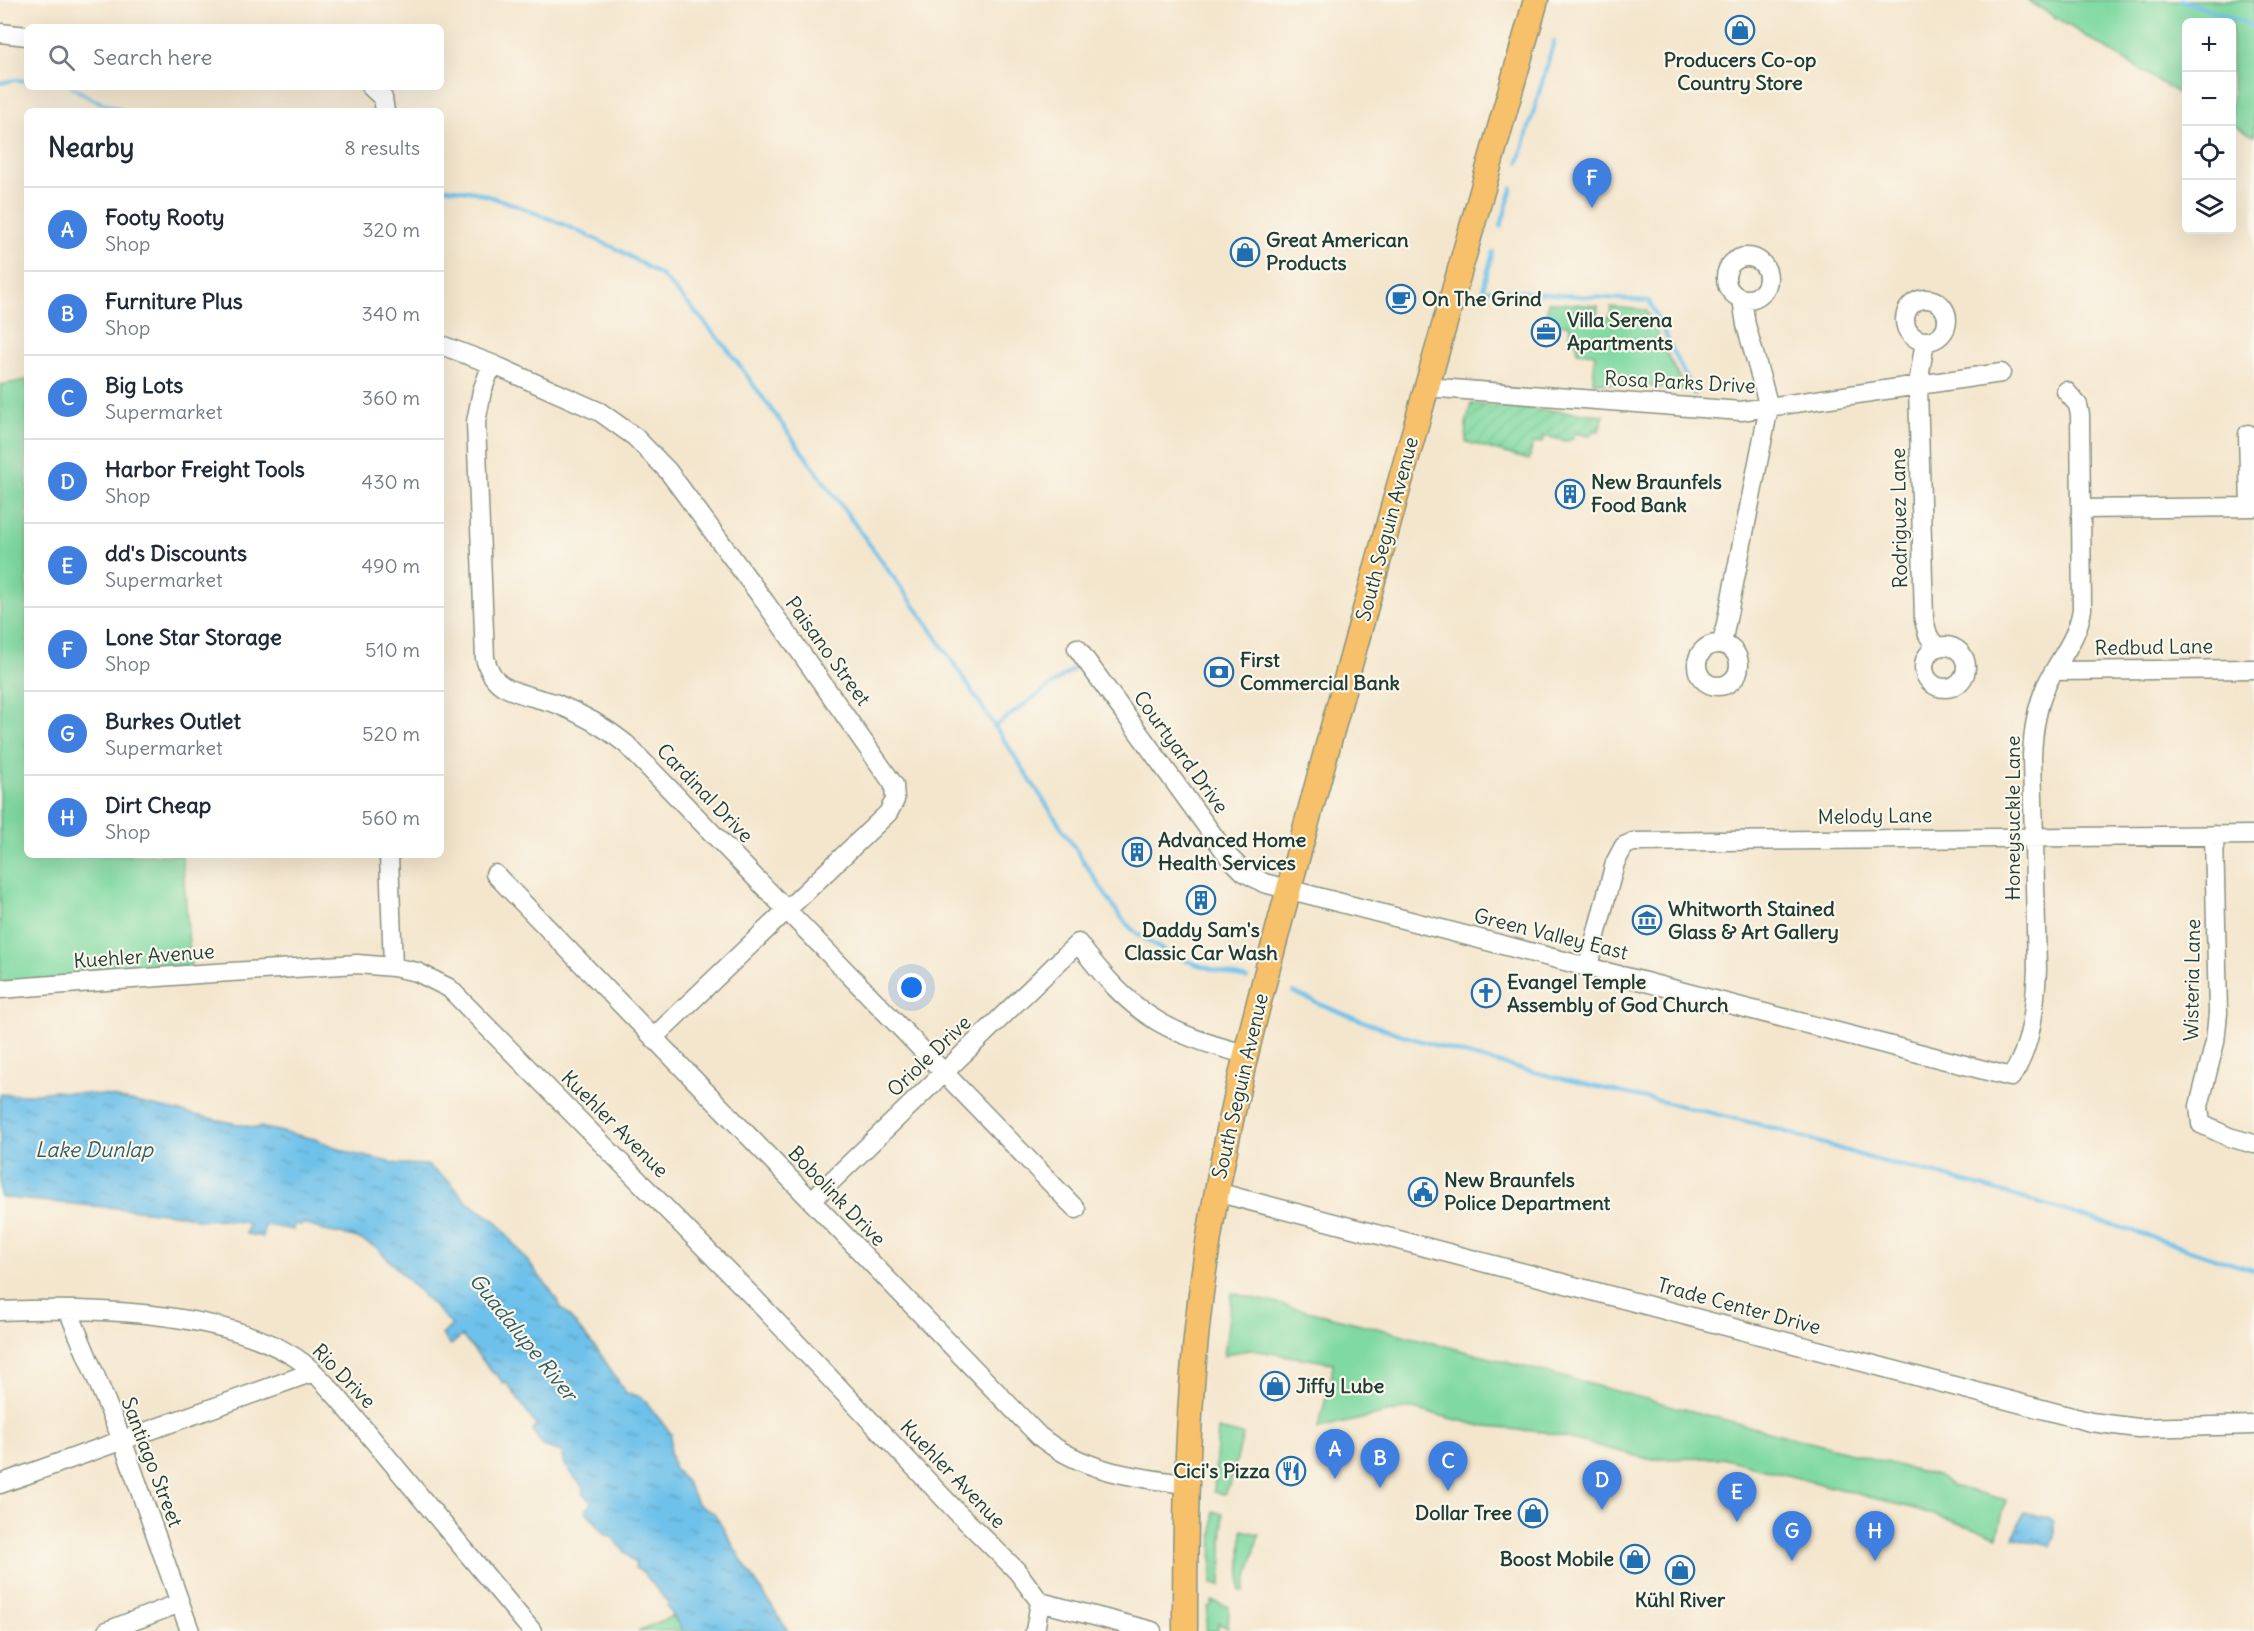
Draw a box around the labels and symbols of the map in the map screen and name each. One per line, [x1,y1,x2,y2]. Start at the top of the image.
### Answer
shop icon: Producers Co-op Country Store [1724,14,1756,46]
place label: Producers Co-op Country Store [1664,47,1816,95]
pin: F [1572,158,1612,208]
place label: Great American Products [1266,227,1409,275]
shop icon: Great American Products [1229,236,1261,268]
cafe icon: On The Grind [1385,283,1417,315]
place label: On The Grind [1422,286,1542,311]
place label: Villa Serena Apartments [1567,307,1673,355]
office icon: Villa Serena Apartments [1530,316,1562,348]
street label: Rosa Parks Drive [1604,365,1756,398]
street label: South Seguin Avenue [1350,434,1423,624]
street label: Rodriguez Lane [1885,448,1912,588]
place label: New Braunfels Food Bank [1591,469,1722,517]
building icon: New Braunfels Food Bank [1554,478,1586,510]
street label: Paisano Street [780,591,877,710]
street label: Redbud Lane [2095,633,2213,660]
place label: First Commercial Bank [1240,647,1400,695]
bank icon: First Commercial Bank [1203,656,1235,688]
street label: Courtyard Drive [1129,686,1234,818]
street label: Honeysuckle Lane [2000,736,2025,900]
street label: Cardinal Drive [652,738,759,847]
street label: Melody Lane [1817,802,1933,829]
place label: Advanced Home Health Services [1158,827,1306,875]
building icon: Advanced Home Health Services [1121,836,1153,868]
building icon: Daddy Sam's Classic Car Wash [1185,884,1217,916]
place label: Whitworth Stained Glass & Art Gallery [1668,896,1839,944]
street label: Green Valley East [1472,902,1631,965]
museum icon: Whitworth Stained Glass & Art Gallery [1631,904,1663,936]
place label: Daddy Sam's Classic Car Wash [1124,917,1278,965]
street label: Wisteria Lane [2178,919,2205,1041]
street label: Kuehler Avenue [73,938,215,973]
place label: Evangel Temple Assembly of God Church [1507,969,1729,1017]
your location [897,973,926,1002]
church icon: Evangel Temple Assembly of God Church [1470,977,1502,1009]
street label: South Seguin Avenue [1206,991,1273,1181]
street label: Oriole Drive [882,1010,976,1102]
street label: Kuehler Avenue [557,1065,674,1182]
water label: Lake Dunlap [35,1136,154,1163]
street label: Bobolink Drive [783,1140,891,1251]
place label: New Braunfels Police Department [1444,1167,1611,1215]
public building icon: New Braunfels Police Department [1407,1176,1439,1208]
water label: Guadalupe River [464,1267,585,1408]
street label: Trade Center Drive [1655,1272,1823,1339]
street label: Rio Drive [307,1338,381,1413]
shop icon: Jiffy Lube [1259,1370,1291,1402]
place label: Jiffy Lube [1296,1373,1384,1398]
street label: Santiago Street [116,1393,189,1531]
street label: Kuehler Avenue [895,1414,1011,1533]
pin: A [1316,1430,1354,1479]
pin: B [1360,1438,1400,1488]
pin: C [1428,1442,1468,1491]
restaurant icon: Cici's Pizza [1275,1455,1307,1487]
place label: Cici's Pizza [1173,1458,1271,1483]
pin: D [1582,1460,1622,1510]
pin: E [1718,1472,1756,1522]
shop icon: Dollar Tree [1517,1497,1549,1529]
place label: Dollar Tree [1415,1500,1512,1525]
pin: G [1772,1512,1812,1561]
pin: H [1856,1512,1894,1561]
shop icon: Boost Mobile [1619,1543,1651,1575]
place label: Boost Mobile [1500,1546,1614,1571]
shop icon: Kühl River [1664,1554,1696,1586]
place label: Kühl River [1635,1587,1726,1612]

